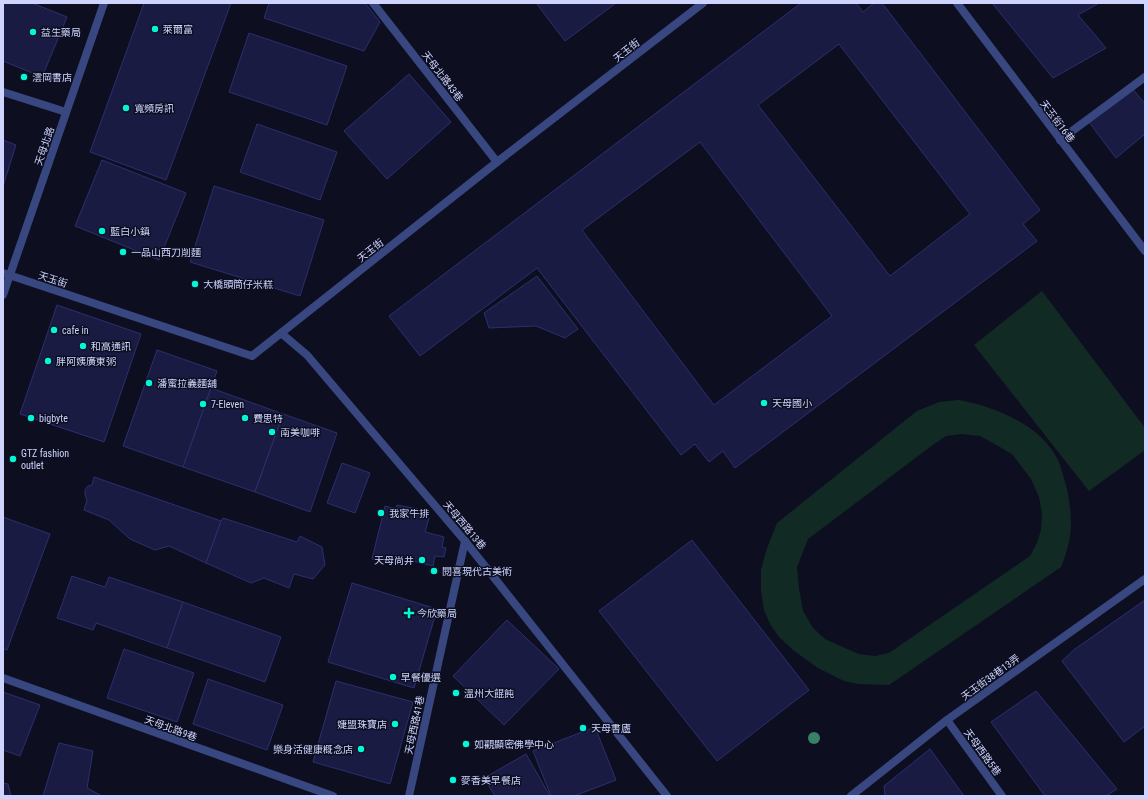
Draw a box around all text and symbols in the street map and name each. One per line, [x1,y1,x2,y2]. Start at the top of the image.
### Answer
marker: 萊爾富 [150,24,160,34]
place label: 萊爾富 [163,24,193,35]
marker: 益生藥局 [28,27,38,37]
place label: 益生藥局 [41,27,81,38]
street label: 天玉街 [611,37,642,64]
street label: 天母北路43巷 [420,49,465,103]
marker: 澐岡書店 [19,72,29,82]
place label: 澐岡書店 [32,72,72,83]
street label: 天玉街16巷 [1038,98,1077,145]
marker: 寬頻房訊 [121,103,131,113]
place label: 寬頻房訊 [134,103,174,114]
street label: 天母北路 [33,125,56,167]
marker: 藍白小鎮 [97,226,107,236]
place label: 藍白小鎮 [110,226,150,237]
street label: 天玉街 [355,237,386,264]
marker: 一品山西刀削麵 [118,247,128,257]
place label: 一品山西刀削麵 [131,247,201,258]
street label: 天玉街 [37,270,69,289]
marker: 大橋頭筒仔米糕 [190,279,200,289]
place label: 大橋頭筒仔米糕 [203,279,273,290]
marker: cafe in [49,325,59,335]
place label: cafe in [62,325,89,336]
marker: 和高通訊 [78,341,88,351]
place label: 和高通訊 [91,341,131,352]
marker: 胖阿姨廣東粥 [43,356,53,366]
place label: 胖阿姨廣東粥 [56,356,116,367]
marker: 潘蜜拉義麵舖 [144,378,154,388]
place label: 潘蜜拉義麵舖 [157,378,217,389]
marker: 天母國小 [759,398,769,408]
place label: 天母國小 [772,398,812,409]
marker: 7-Eleven [198,399,208,409]
place label: 7-Eleven [211,399,244,410]
marker: bigbyte [26,413,36,423]
place label: bigbyte [39,413,68,424]
marker: 費思特 [240,413,250,423]
place label: 費思特 [253,413,283,424]
marker: 南美咖啡 [267,427,277,437]
place label: 南美咖啡 [280,427,320,438]
place label: GTZ fashion outlet [21,448,69,471]
marker: GTZ fashion outlet [8,454,18,464]
street label: 天母西路13巷 [441,499,488,552]
marker: 我家牛排 [376,508,386,518]
place label: 我家牛排 [389,508,429,519]
place label: 天母尚井 [374,555,414,566]
marker: 天母尚井 [417,555,427,565]
marker: 閱喜現代古美術 [429,566,439,576]
place label: 閱喜現代古美術 [442,566,512,577]
marker: 今欣藥局 [404,608,414,618]
place label: 今欣藥局 [417,608,457,619]
street label: 天玉街38巷13弄 [959,652,1022,702]
marker: 早餐優選 [388,672,398,682]
place label: 早餐優選 [401,672,441,683]
marker: 溫州大餛飩 [451,688,461,698]
place label: 溫州大餛飩 [464,688,514,699]
street label: 天母西路41巷 [403,695,426,756]
street label: 天母北路9巷 [143,714,199,743]
place label: 婕盟珠寶店 [337,719,387,730]
marker: 婕盟珠寶店 [390,719,400,729]
marker: 天母書廬 [578,723,588,733]
place label: 天母書廬 [591,723,631,734]
street label: 天母西路5巷 [962,727,1003,778]
marker: 如觀顯密佛學中心 [461,739,471,749]
place label: 如觀顯密佛學中心 [474,739,554,750]
place label: 樂身活健康概念店 [273,744,353,755]
marker: 樂身活健康概念店 [356,744,366,754]
marker: 麥香美早餐店 [448,775,458,785]
place label: 麥香美早餐店 [461,775,521,786]

